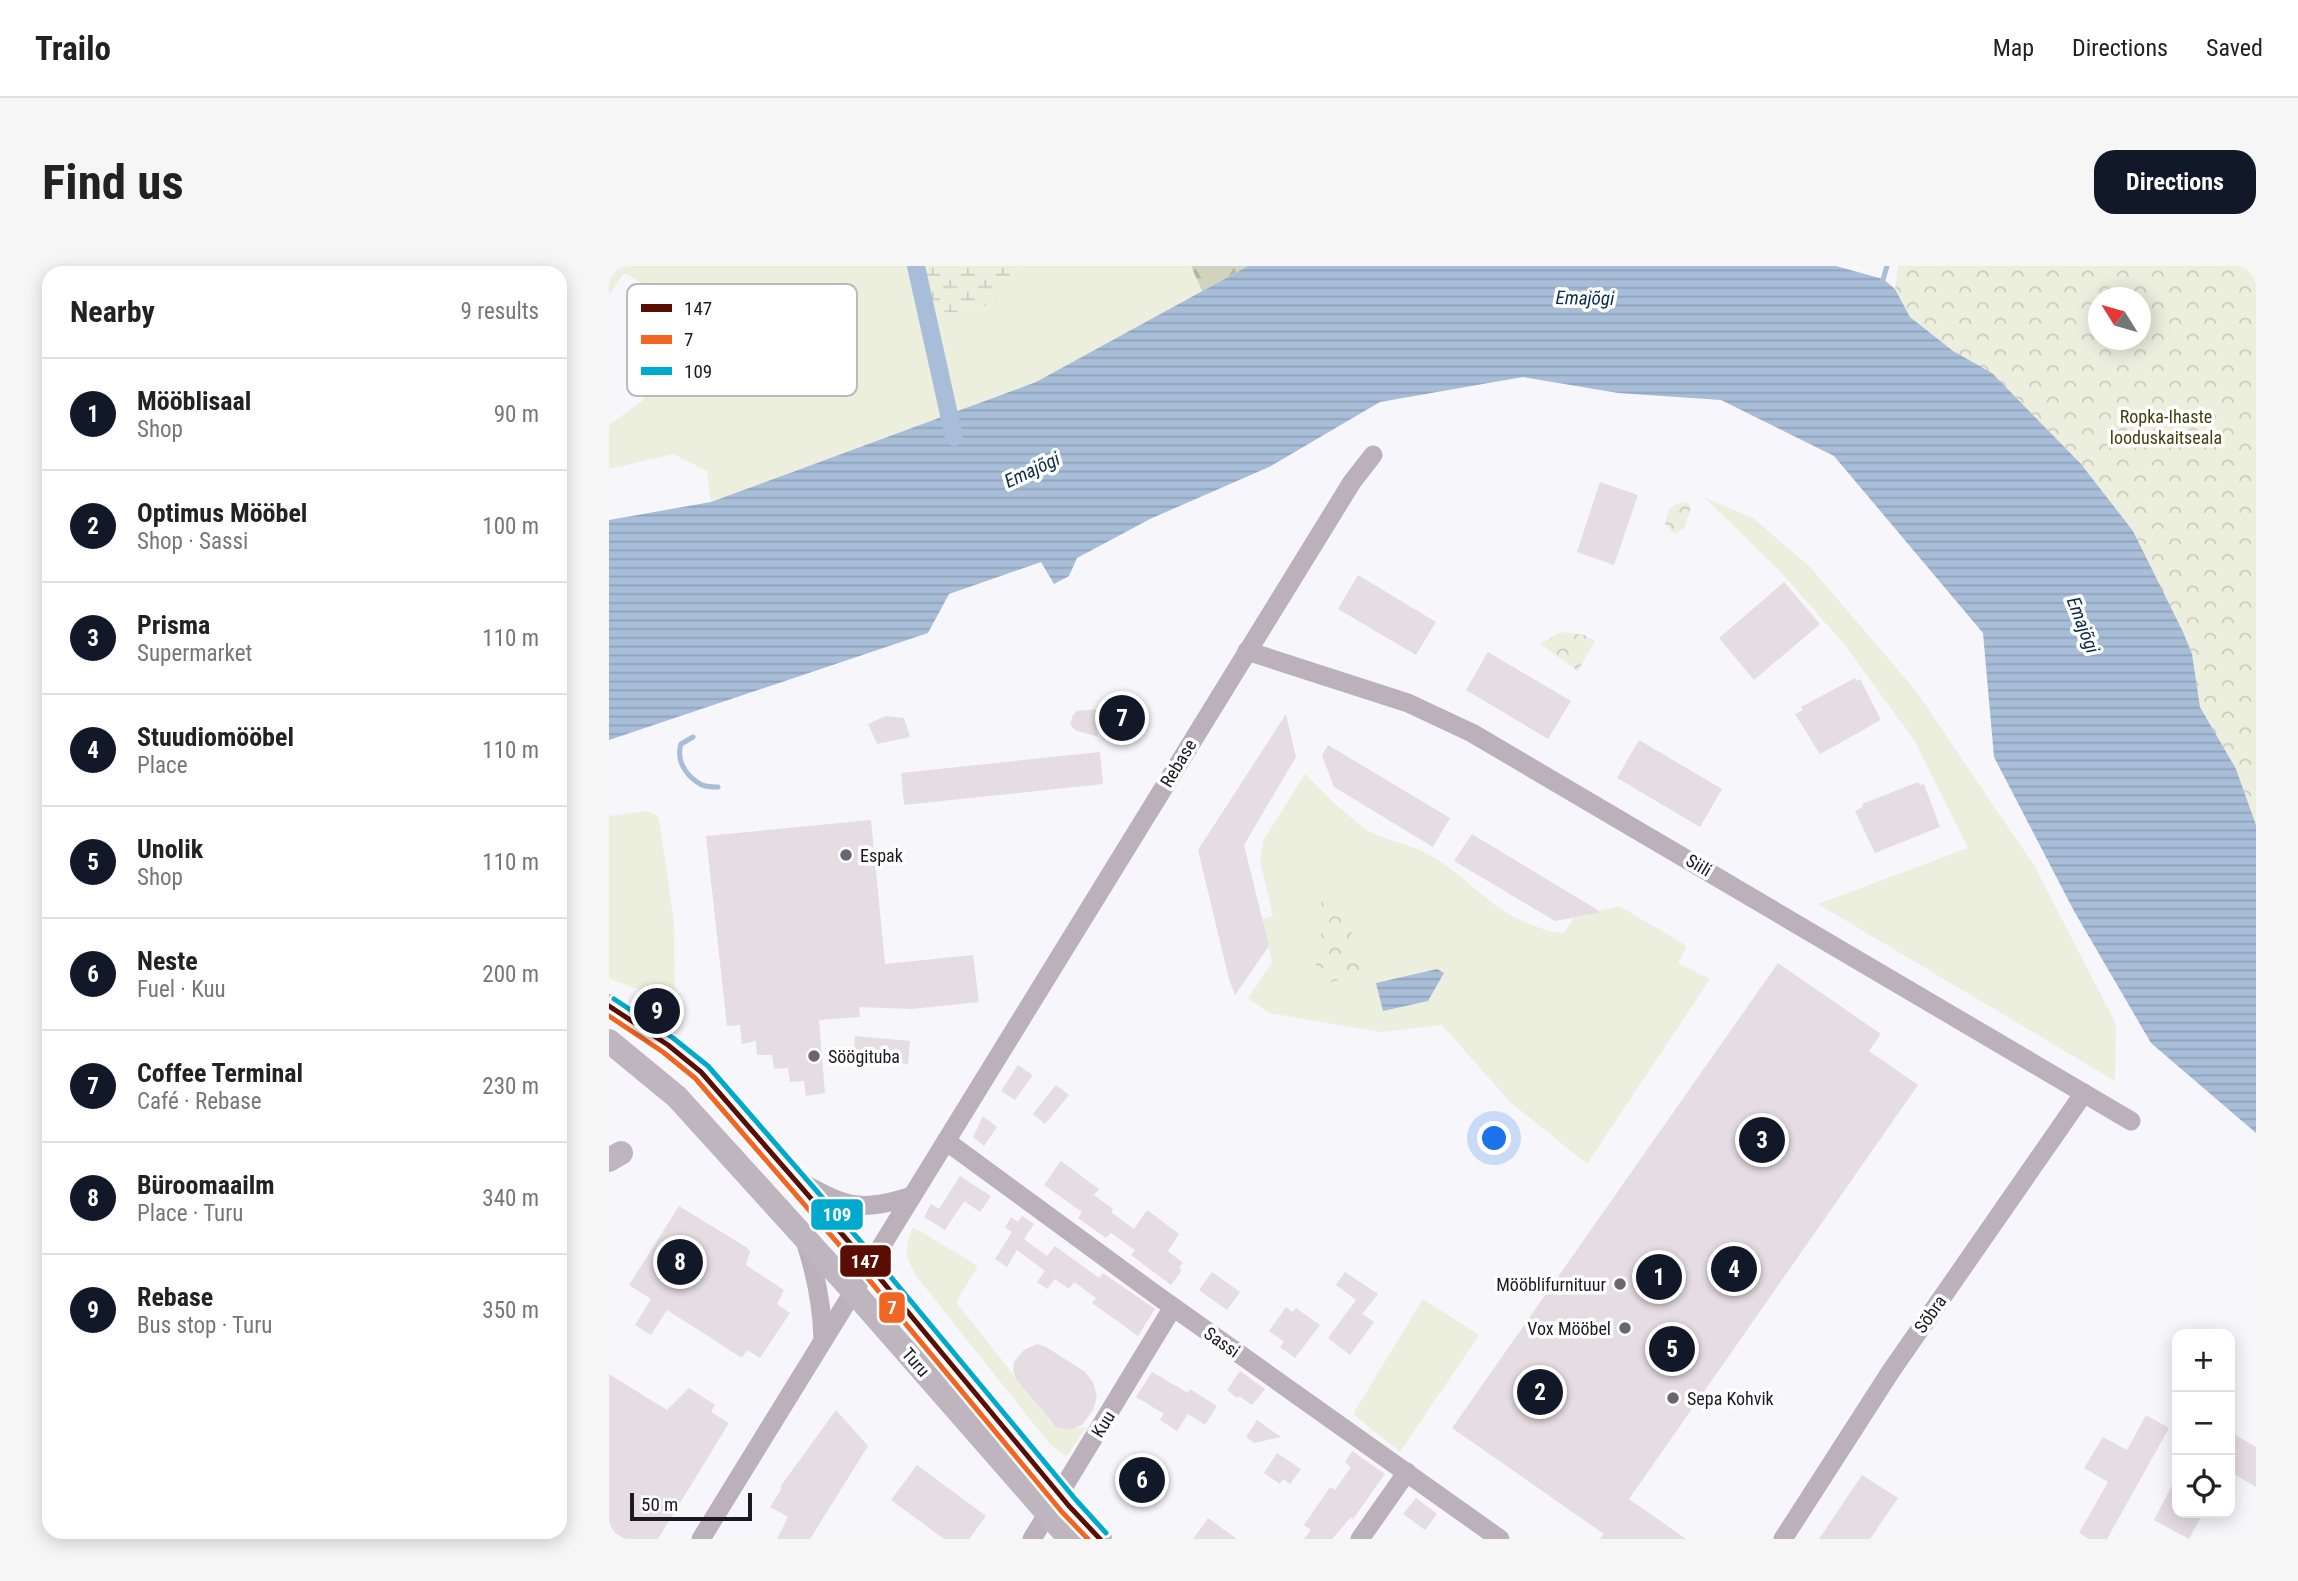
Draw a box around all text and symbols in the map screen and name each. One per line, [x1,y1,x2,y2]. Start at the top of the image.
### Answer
text: Trailo [35,29,111,68]
text: Map [1993,34,2034,62]
text: Directions [2072,34,2168,62]
text: Saved [2206,34,2263,62]
button: Directions [2094,150,2256,214]
text: Find us [42,154,184,211]
legend [627,284,857,396]
water label: Emajõgi [1556,286,1615,310]
north arrow [2088,287,2151,350]
text: Nearby [70,294,155,329]
text: 147 [684,297,712,320]
text: 9 results [461,298,539,325]
text: 7 [684,328,693,351]
text: 109 [684,360,712,383]
text: Mööblisaal [137,386,251,416]
text: 1 [87,401,99,428]
text: 90 m [494,401,539,428]
park label: Ropka-Ihaste looduskaitseala [2110,406,2222,448]
text: Shop [137,416,183,443]
water label: Emajõgi [1001,447,1064,493]
text: Optimus Mööbel [137,498,307,528]
text: 2 [87,513,99,540]
text: 100 m [482,513,539,540]
text: Shop · Sassi [137,528,248,555]
water label: Emajõgi [2062,594,2105,657]
text: Prisma [137,610,210,640]
text: 3 [87,625,99,652]
text: 110 m [482,625,539,652]
text: Supermarket [137,640,252,667]
pin: 7 [1099,692,1145,744]
text: Stuudiomööbel [137,722,294,752]
street label: Rebase [1156,735,1200,791]
text: 4 [87,737,99,764]
text: 110 m [482,737,539,764]
text: Place [137,752,187,779]
text: Unolik [137,834,203,864]
place label: Espak [860,845,903,866]
marker: Espak [838,847,854,863]
text: 5 [87,849,99,876]
text: 110 m [482,849,539,876]
street label: Siili [1683,849,1715,881]
text: Shop [137,864,183,891]
text: Neste [137,946,198,976]
text: 6 [87,961,99,988]
text: 200 m [482,961,539,988]
text: Fuel · Kuu [137,976,226,1003]
pin: 9 [634,985,680,1037]
place label: Söögituba [828,1046,900,1067]
marker: Söögituba [806,1048,822,1064]
text: Coffee Terminal [137,1058,303,1088]
text: 7 [87,1073,99,1100]
text: 230 m [482,1073,539,1100]
text: Café · Rebase [137,1088,262,1115]
pin: 3 [1739,1114,1785,1166]
your location [1477,1121,1511,1155]
text: Büroomaailm [137,1170,275,1200]
text: 8 [87,1185,99,1212]
text: 340 m [482,1185,539,1212]
line badge: 109 [810,1198,864,1231]
text: Place · Turu [137,1200,243,1227]
text: 109 [823,1203,851,1226]
pin: 8 [657,1236,703,1288]
pin: 4 [1711,1243,1757,1295]
line badge: 147 [839,1244,892,1278]
text: 147 [851,1250,879,1273]
pin: 1 [1636,1251,1682,1303]
place label: Mööblifurnituur [1496,1274,1607,1295]
marker: Mööblifurnituur [1612,1276,1628,1292]
text: Rebase [137,1282,213,1312]
line badge: 7 [878,1291,906,1324]
street label: Sõbra [1910,1291,1950,1337]
text: 7 [887,1296,897,1319]
text: 9 [87,1297,99,1324]
text: 350 m [482,1297,539,1324]
text: Bus stop · Turu [137,1312,272,1339]
place label: Vox Mööbel [1527,1318,1611,1339]
marker: Vox Mööbel [1617,1320,1633,1336]
street label: Sassi [1200,1322,1244,1362]
pin: 5 [1649,1323,1695,1375]
map controls [2172,1329,2235,1518]
button: + [2172,1329,2235,1392]
street label: Turu [898,1343,934,1381]
pin: 2 [1517,1366,1563,1418]
place label: Sepa Kohvik [1687,1388,1774,1409]
marker: Sepa Kohvik [1665,1390,1681,1406]
button: − [2172,1392,2235,1455]
street label: Kuu [1087,1407,1119,1441]
pin: 6 [1119,1454,1165,1506]
button: locate [2172,1455,2235,1518]
scale bar [630,1490,753,1522]
text: 50 m [641,1493,678,1516]

